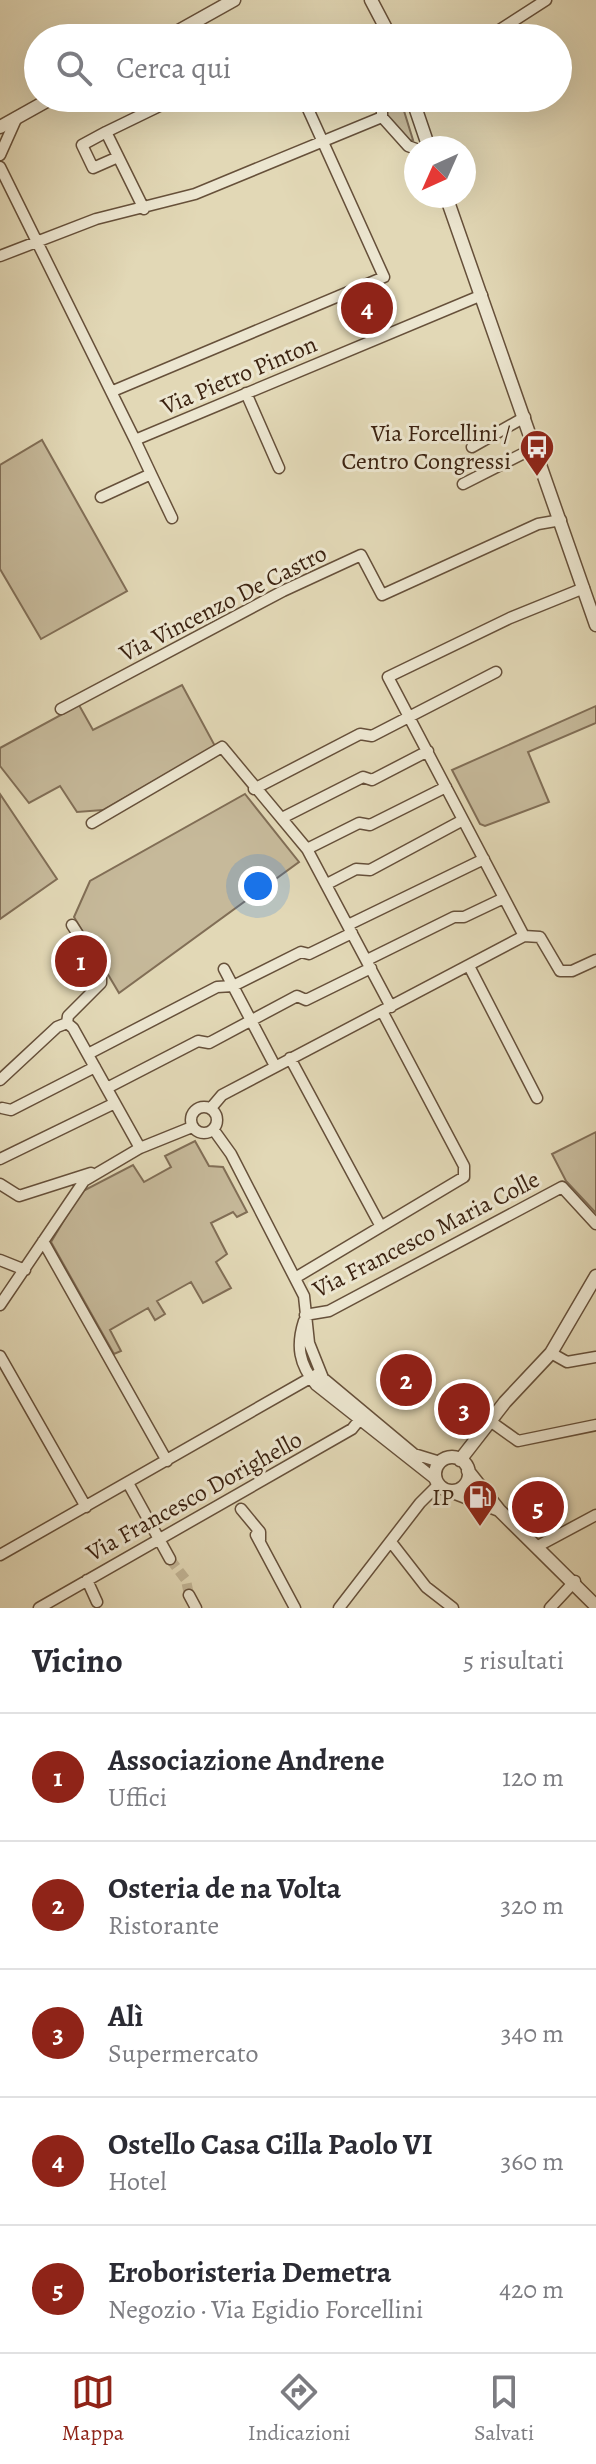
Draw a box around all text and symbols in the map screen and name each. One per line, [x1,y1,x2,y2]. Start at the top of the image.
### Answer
search box [24,24,572,112]
icon: search [52,46,96,90]
text: Cerca qui [116,48,231,88]
north arrow [404,136,476,208]
pin: 4 [341,278,393,338]
street label: Via Pietro Pinton [155,328,322,423]
place label: Via Forcellini / Centro Congressi [342,417,511,477]
bus stop icon: Via Forcellini / Centro Congressi [518,428,556,478]
street label: Via Vincenzo De Castro [113,537,332,670]
your location [238,866,278,906]
pin: 1 [55,931,107,991]
street label: Via Francesco Maria Colle [306,1163,545,1306]
pin: 2 [380,1350,432,1410]
pin: 3 [438,1379,490,1439]
street label: Via Francesco Dorighello [79,1423,308,1569]
pin: 5 [512,1477,564,1537]
fuel station icon: IP [461,1478,499,1528]
place label: IP [432,1481,454,1513]
text: Vicino [32,1637,123,1684]
text: 5 risultati [463,1643,564,1678]
text: Associazione Andrene [108,1740,385,1780]
text: 1 [53,1760,63,1795]
text: 120 m [502,1760,564,1795]
text: Uffici [108,1780,167,1815]
text: Osteria de na Volta [108,1868,341,1908]
text: 2 [52,1888,64,1923]
text: 320 m [500,1888,564,1923]
text: Ristorante [108,1908,219,1943]
text: Alì [108,1996,143,2036]
text: 3 [52,2016,64,2051]
text: 340 m [501,2016,564,2051]
text: Supermercato [108,2036,259,2071]
text: Ostello Casa Cilla Paolo VI [108,2124,433,2164]
text: 4 [52,2144,64,2179]
text: 360 m [501,2144,564,2179]
text: Hotel [108,2164,167,2199]
text: Eroboristeria Demetra [108,2252,392,2292]
text: 5 [52,2272,64,2307]
text: 420 m [499,2272,564,2307]
text: Negozio · Via Egidio Forcellini [108,2292,423,2327]
tab: Mappa [62,2370,124,2448]
tab: Indicazioni [248,2370,350,2448]
tab: Salvati [474,2370,534,2448]

